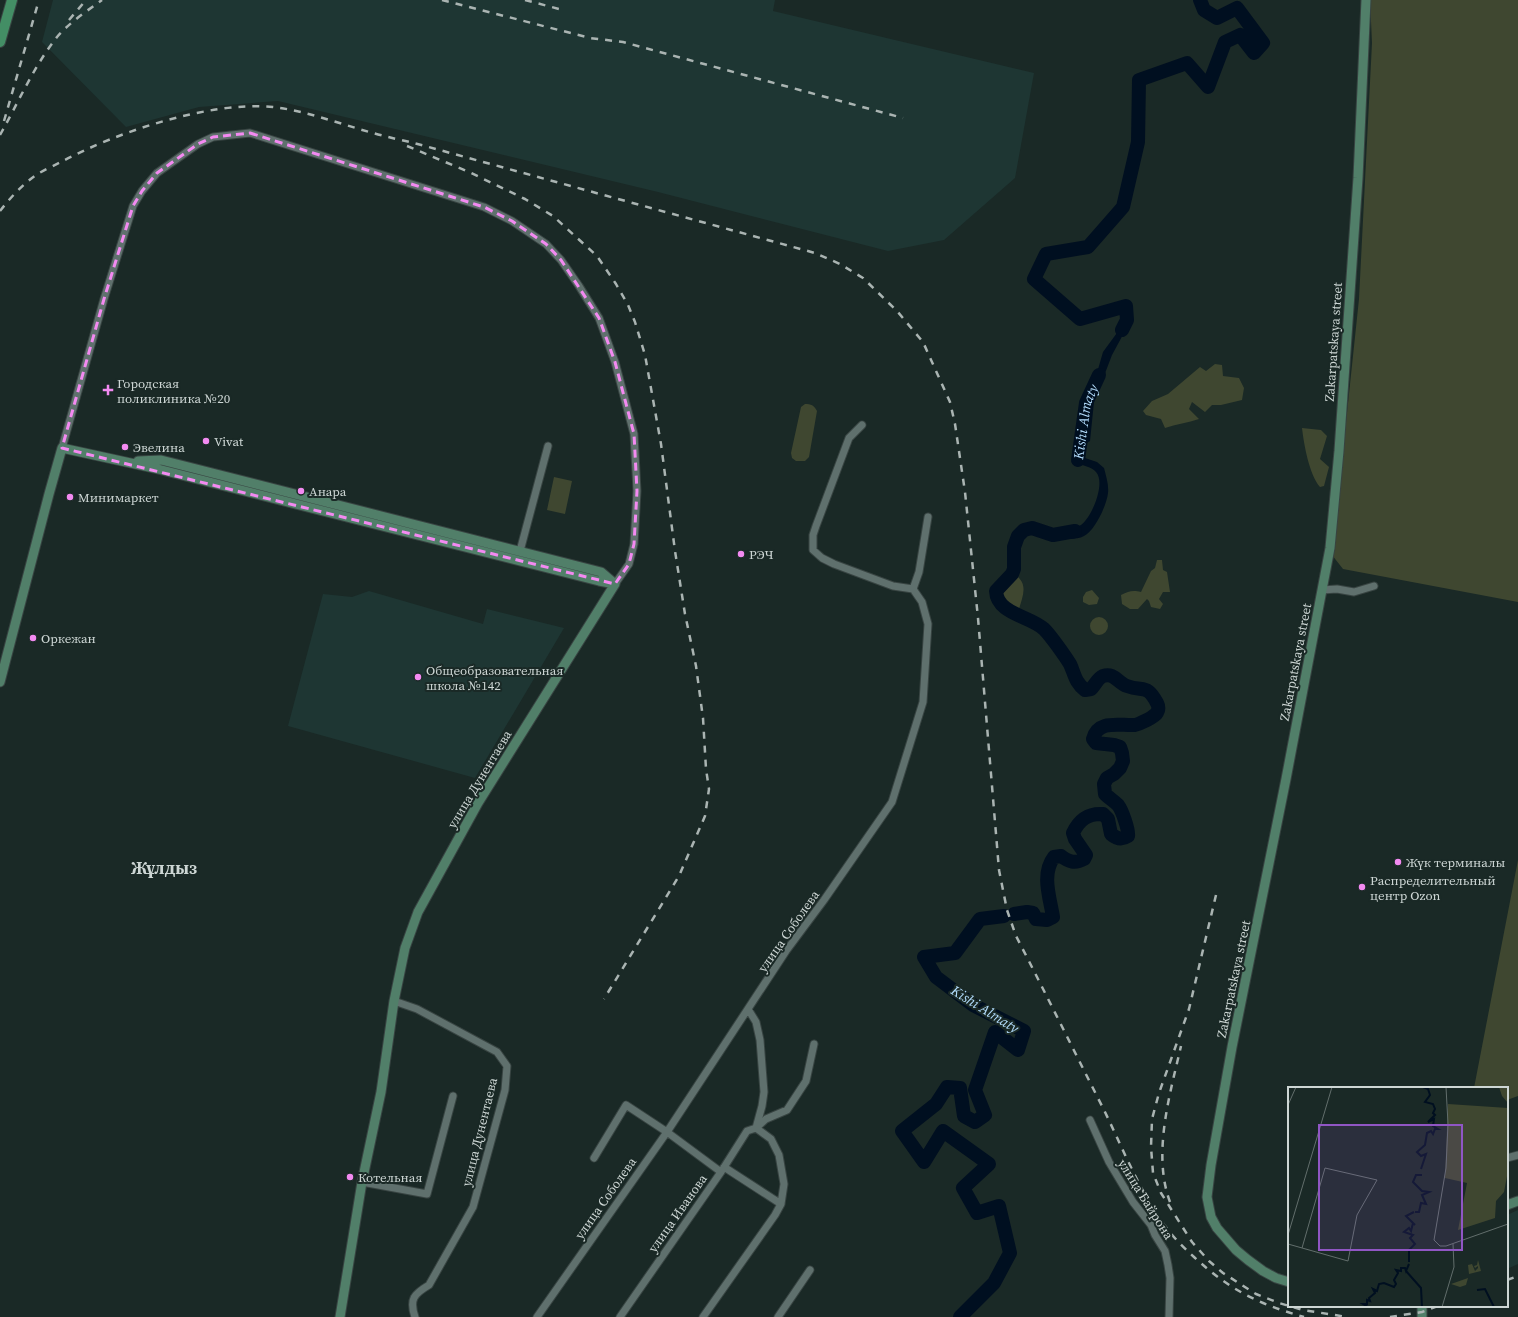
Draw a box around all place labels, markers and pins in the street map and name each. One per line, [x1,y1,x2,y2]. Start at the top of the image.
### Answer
place label: Городская поликлиника №20 [117,375,230,407]
marker: Городская поликлиника №20 [102,384,114,396]
place label: Vivat [214,433,244,450]
marker: Vivat [201,436,211,446]
place label: Эвелина [133,439,185,456]
marker: Эвелина [120,442,130,452]
place label: Анара [309,483,347,500]
marker: Анара [296,486,306,496]
place label: Минимаркет [78,489,159,506]
marker: Минимаркет [65,492,75,502]
place label: РЭЧ [749,546,774,563]
marker: РЭЧ [736,549,746,559]
place label: Оркежан [41,630,96,647]
marker: Оркежан [28,633,38,643]
place label: Общеобразовательная школа №142 [426,662,563,694]
marker: Общеобразовательная школа №142 [413,672,423,682]
place label: Жүк терминалы [1406,854,1505,871]
marker: Жүк терминалы [1393,857,1403,867]
place label: Распределительный центр Ozon [1370,872,1496,904]
marker: Распределительный центр Ozon [1357,882,1367,892]
place label: Котельная [358,1169,422,1186]
marker: Котельная [345,1172,355,1182]

